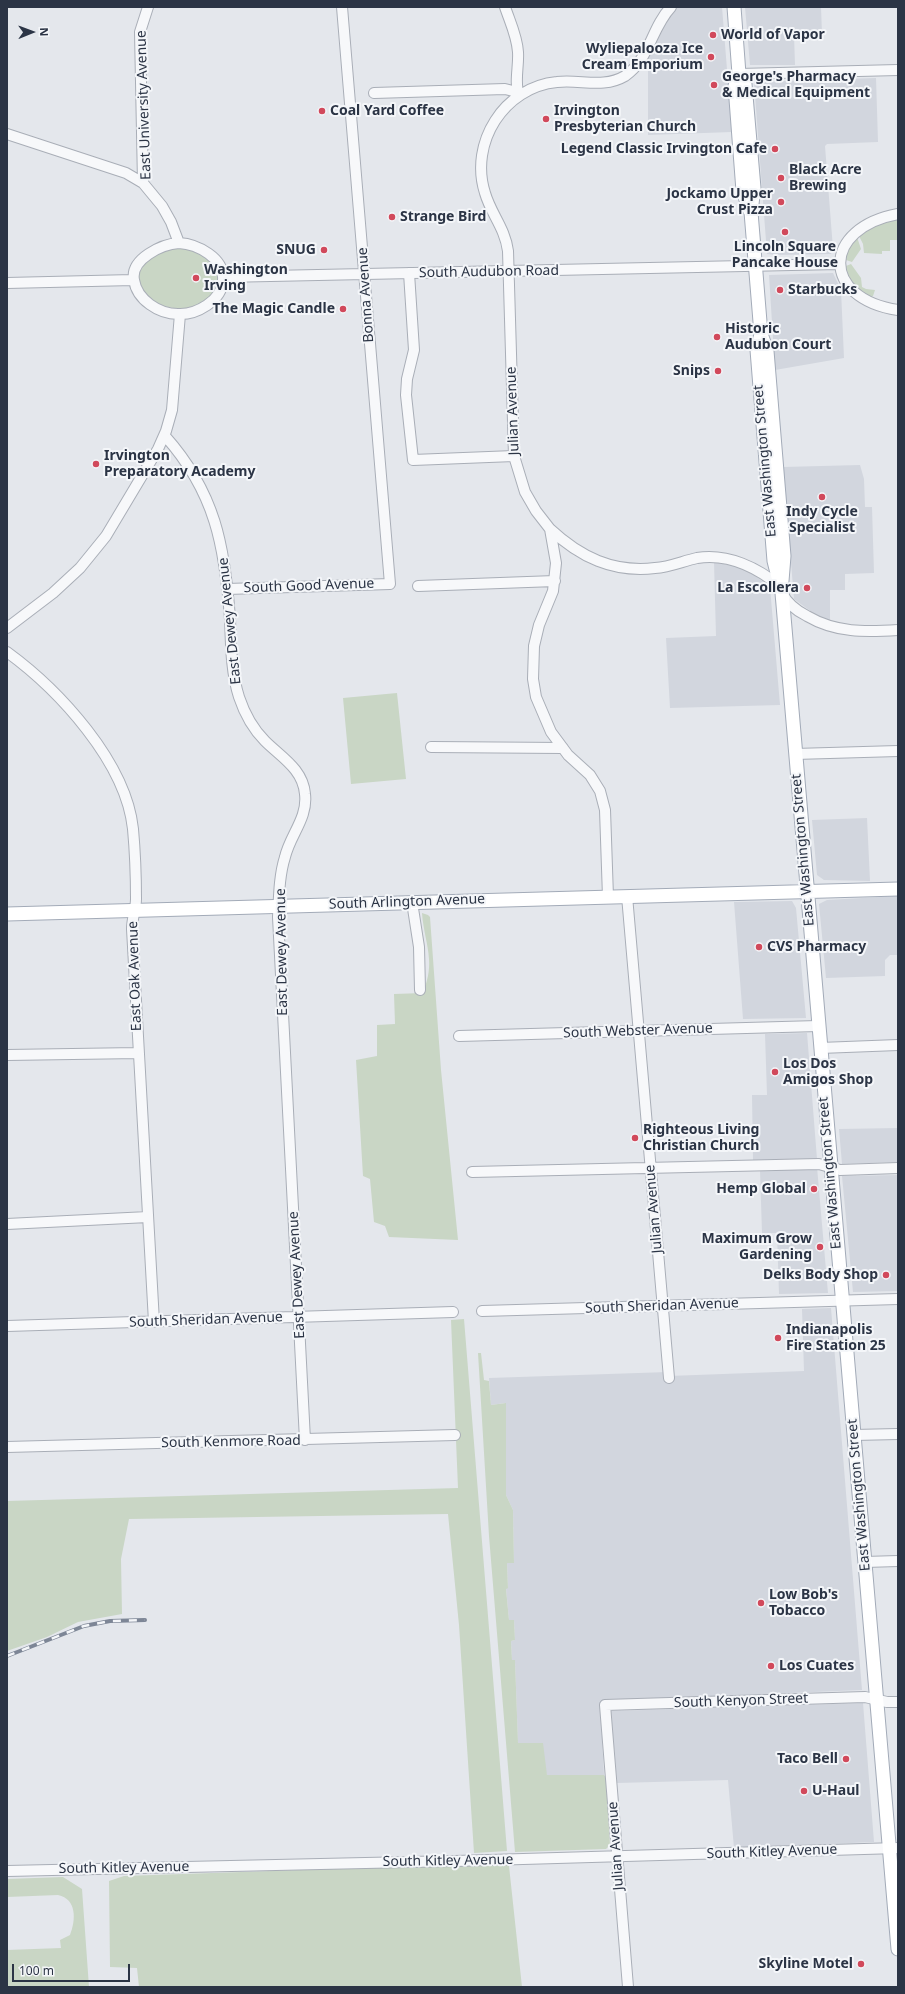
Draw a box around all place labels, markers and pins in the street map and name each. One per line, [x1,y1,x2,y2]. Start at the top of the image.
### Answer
place label: World of Vapor [721,27,825,43]
marker: World of Vapor [708,30,718,40]
place label: Wyliepalooza Ice Cream Emporium [582,41,703,74]
marker: Wyliepalooza Ice Cream Emporium [706,52,716,62]
place label: George's Pharmacy & Medical Equipment [722,69,870,102]
marker: George's Pharmacy & Medical Equipment [709,80,719,90]
place label: Coal Yard Coffee [330,103,444,119]
place label: Irvington Presbyterian Church [554,103,696,136]
marker: Coal Yard Coffee [317,106,327,116]
marker: Irvington Presbyterian Church [541,114,551,124]
place label: Legend Classic Irvington Cafe [561,141,767,157]
marker: Legend Classic Irvington Cafe [770,144,780,154]
place label: Black Acre Brewing [789,162,862,194]
marker: Black Acre Brewing [776,173,786,183]
place label: Jockamo Upper Crust Pizza [666,186,773,218]
marker: Jockamo Upper Crust Pizza [776,197,786,207]
place label: Strange Bird [400,209,486,225]
marker: Strange Bird [387,212,397,222]
marker: Lincoln Square Pancake House [780,227,790,237]
place label: Lincoln Square Pancake House [732,239,838,272]
place label: SNUG [276,242,316,258]
marker: SNUG [319,245,329,255]
place label: Washington Irving [204,262,288,294]
marker: Washington Irving [191,273,201,283]
place label: Starbucks [788,282,857,298]
marker: Starbucks [775,285,785,295]
place label: The Magic Candle [212,301,335,317]
marker: The Magic Candle [338,304,348,314]
place label: Historic Audubon Court [725,321,831,354]
marker: Historic Audubon Court [712,332,722,342]
place label: Snips [673,363,710,379]
marker: Snips [713,366,723,376]
place label: Irvington Preparatory Academy [104,448,255,480]
marker: Irvington Preparatory Academy [91,459,101,469]
marker: Indy Cycle Specialist [817,492,827,502]
place label: Indy Cycle Specialist [786,504,858,536]
place label: La Escollera [717,580,799,596]
marker: La Escollera [802,583,812,593]
place label: CVS Pharmacy [767,939,866,955]
marker: CVS Pharmacy [754,942,764,952]
place label: Los Dos Amigos Shop [783,1056,873,1088]
marker: Los Dos Amigos Shop [770,1067,780,1077]
place label: Righteous Living Christian Church [643,1122,759,1154]
marker: Righteous Living Christian Church [630,1133,640,1143]
place label: Hemp Global [716,1181,806,1197]
marker: Hemp Global [809,1184,819,1194]
place label: Maximum Grow Gardening [702,1231,812,1264]
marker: Maximum Grow Gardening [815,1242,825,1252]
place label: Delks Body Shop [763,1267,878,1283]
marker: Delks Body Shop [881,1270,891,1280]
place label: Indianapolis Fire Station 25 [786,1322,886,1354]
marker: Indianapolis Fire Station 25 [773,1333,783,1343]
place label: Low Bob's Tobacco [769,1587,838,1620]
marker: Low Bob's Tobacco [756,1598,766,1608]
place label: Los Cuates [779,1658,854,1674]
marker: Los Cuates [766,1661,776,1671]
place label: Taco Bell [777,1751,838,1767]
marker: Taco Bell [841,1754,851,1764]
place label: U-Haul [812,1783,859,1799]
marker: U-Haul [799,1786,809,1796]
place label: Skyline Motel [759,1956,853,1972]
marker: Skyline Motel [856,1959,866,1969]

